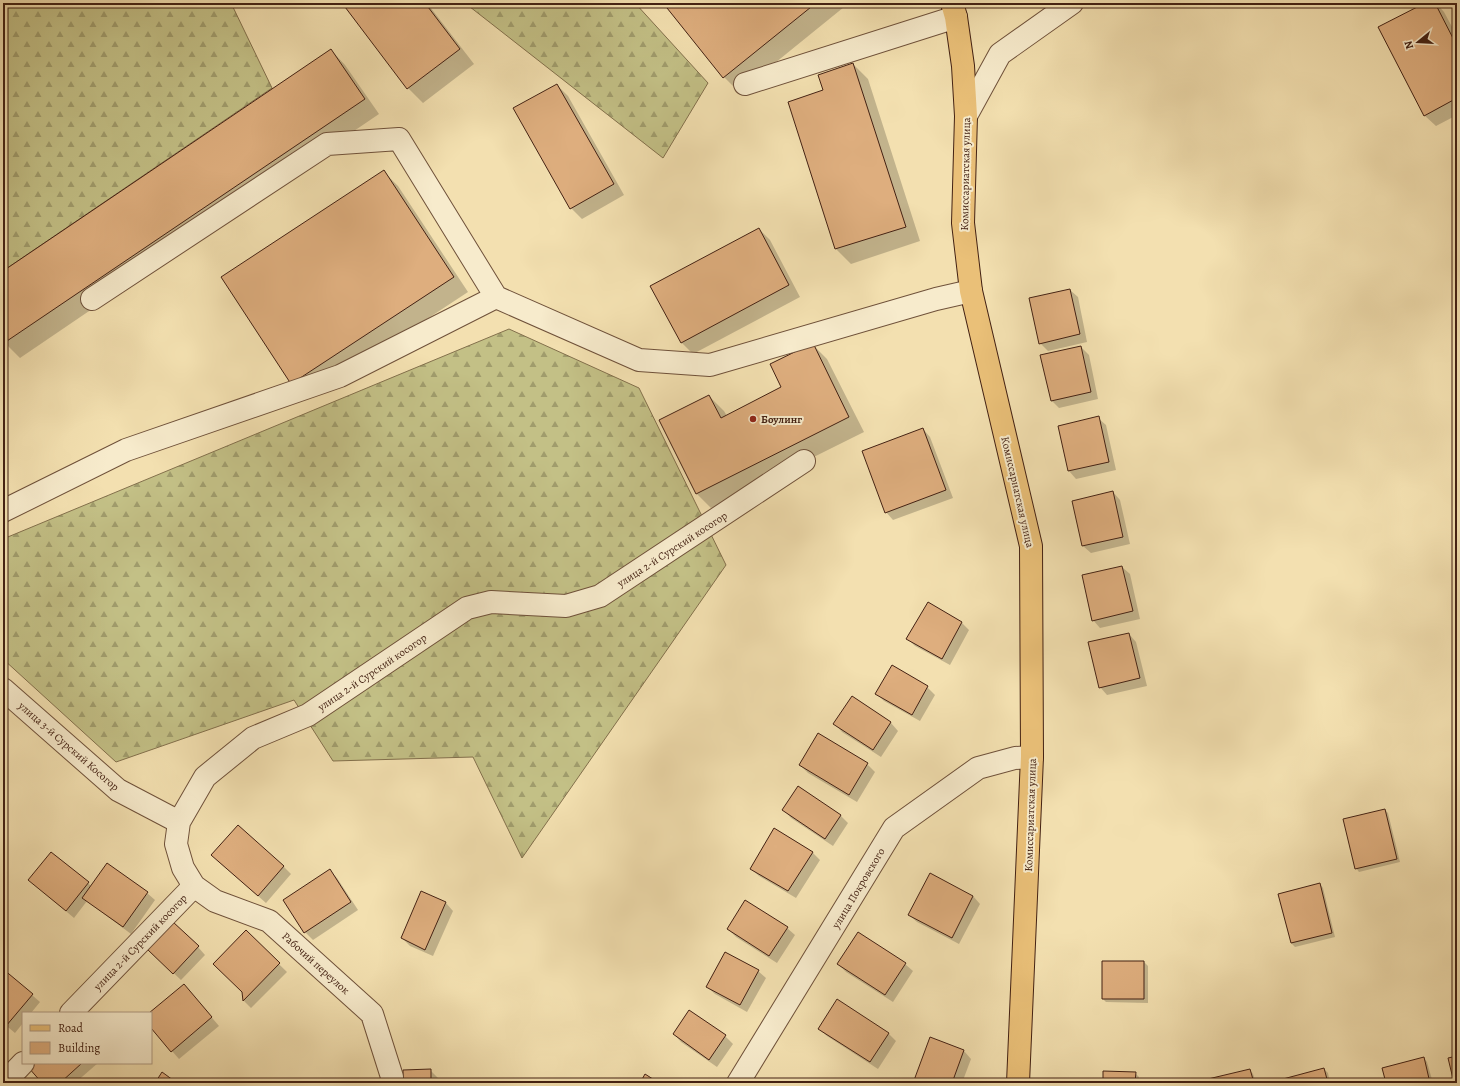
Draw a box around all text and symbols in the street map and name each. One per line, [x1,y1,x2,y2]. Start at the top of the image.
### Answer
north arrow [1398,22,1438,62]
text: N [1401,39,1417,51]
street label: Комиссариатская улица [957,116,974,231]
place label: Боулинг [761,412,802,427]
marker: Боулинг [748,414,758,424]
street label: Комиссариатская улица [997,435,1038,550]
street label: улица 2-й Сурский косогор [613,508,730,591]
street label: улица 2-й Сурский косогор [314,630,430,715]
street label: улица 3-й Сурский Косогор [14,698,122,795]
street label: Комиссариатская улица [1021,757,1040,872]
street label: улица Покровского [828,845,889,932]
street label: улица 2-й Сурский косогор [90,891,191,995]
street label: Рабочий переулок [279,929,353,998]
legend [22,1012,152,1064]
text: Road [58,1020,84,1036]
text: Building [58,1040,100,1056]

